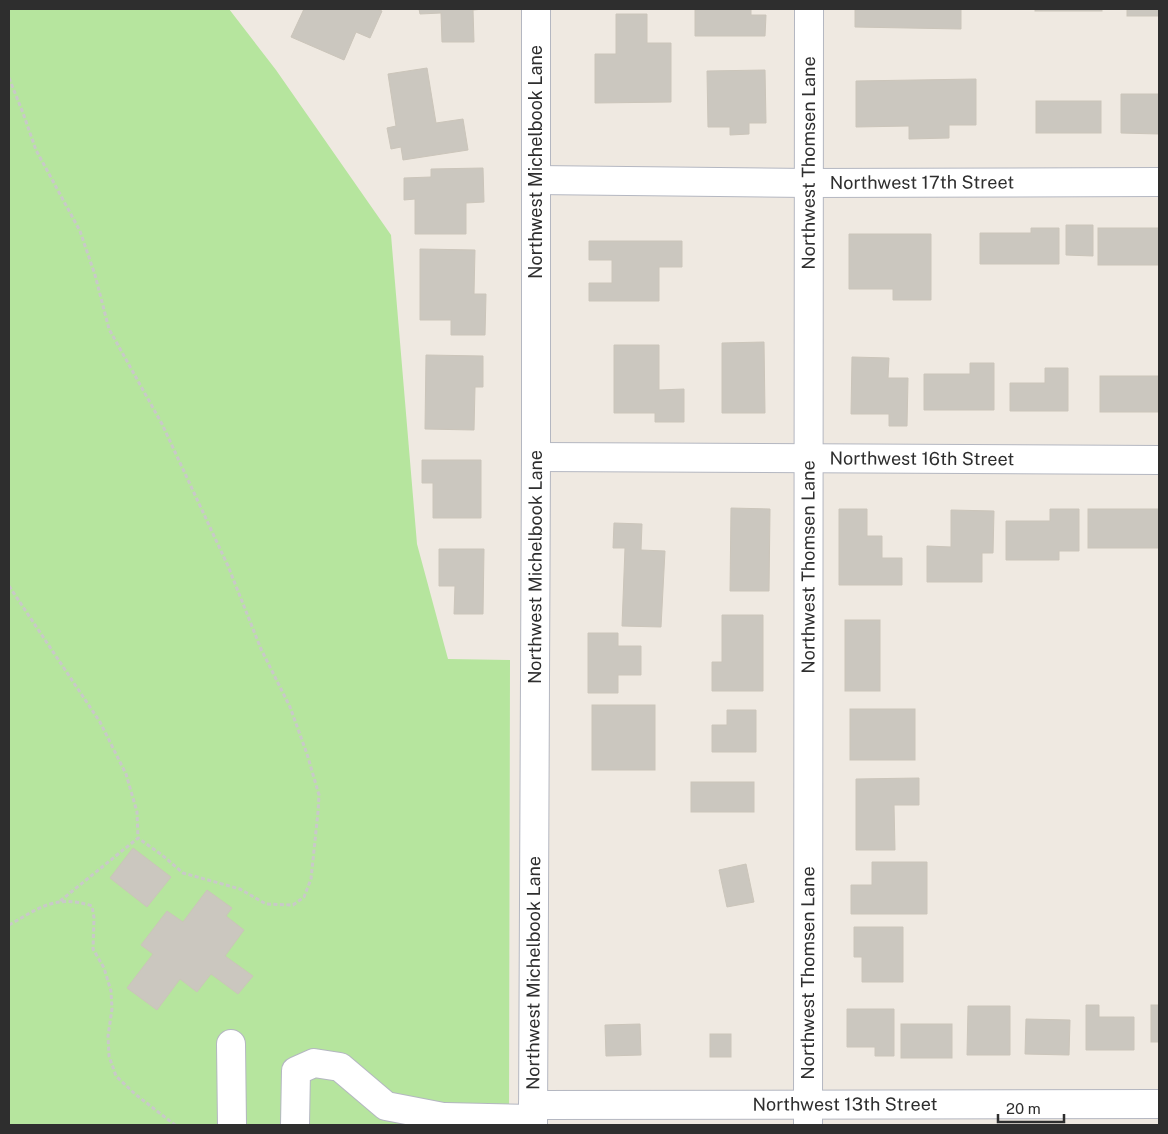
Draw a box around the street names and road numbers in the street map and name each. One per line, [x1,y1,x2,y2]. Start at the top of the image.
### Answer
street label: Northwest Michelbook Lane [525,45,546,279]
street label: Northwest Thomsen Lane [798,56,819,270]
street label: Northwest 17th Street [830,171,1014,193]
street label: Northwest 16th Street [830,447,1014,469]
street label: Northwest Michelbook Lane [524,450,546,684]
street label: Northwest Thomsen Lane [797,460,819,674]
street label: Northwest Michelbook Lane [522,856,544,1090]
street label: Northwest Thomsen Lane [797,866,818,1080]
street label: Northwest 13th Street [753,1093,937,1115]

